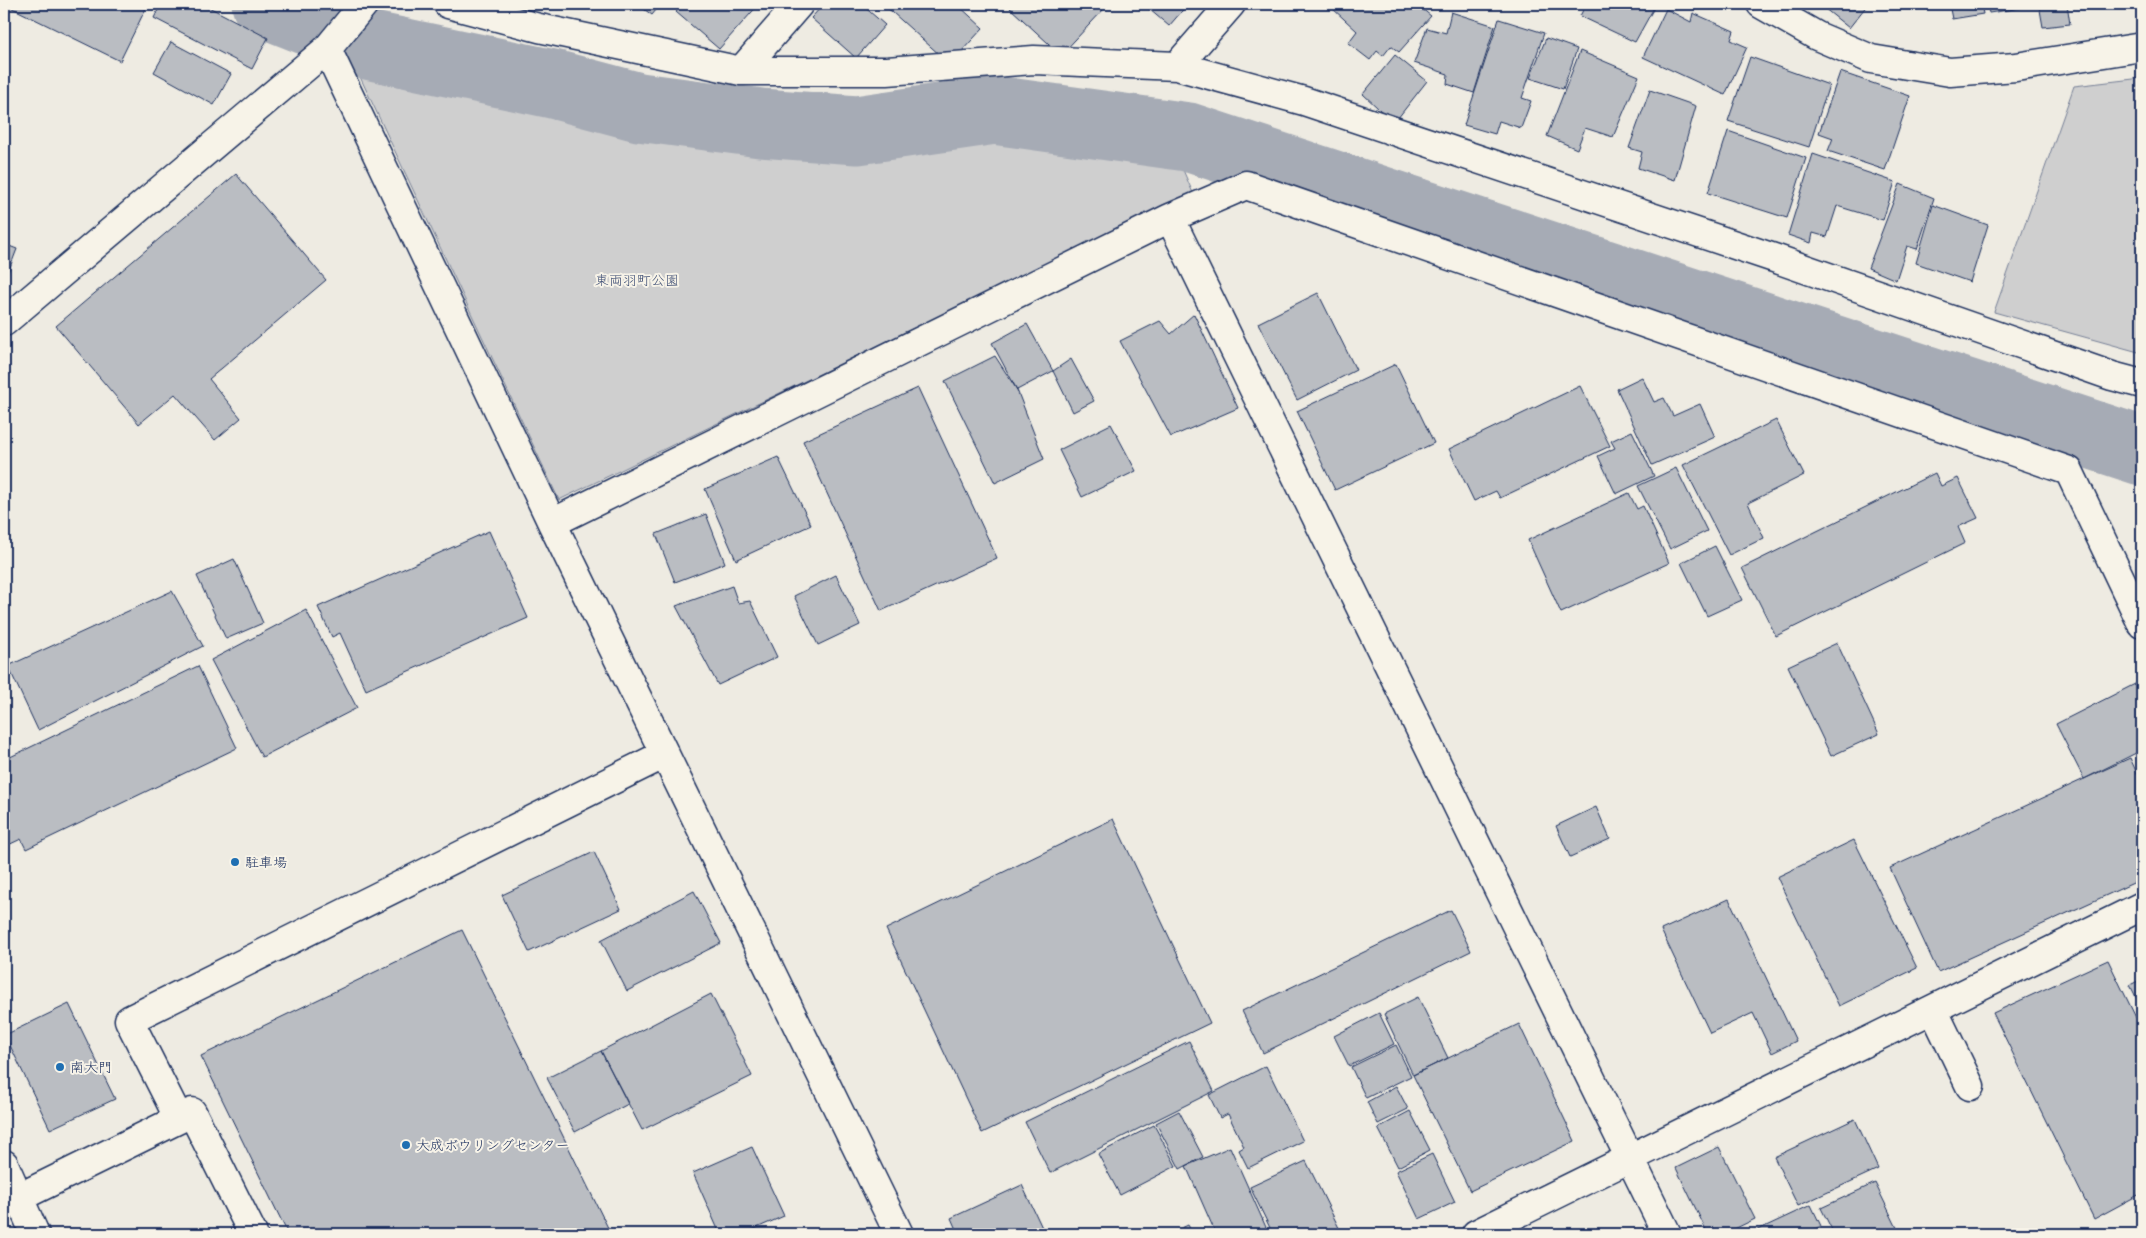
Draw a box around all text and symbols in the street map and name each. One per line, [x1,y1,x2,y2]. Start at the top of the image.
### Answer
park label: 東両羽町公園 [595,272,679,289]
place label: 駐車場 [245,854,287,871]
marker: 駐車場 [229,856,241,868]
place label: 南大門 [70,1059,112,1076]
marker: 南大門 [54,1061,66,1073]
place label: 大成ボウリングセンター [416,1137,569,1154]
marker: 大成ボウリングセンター [400,1139,412,1151]

